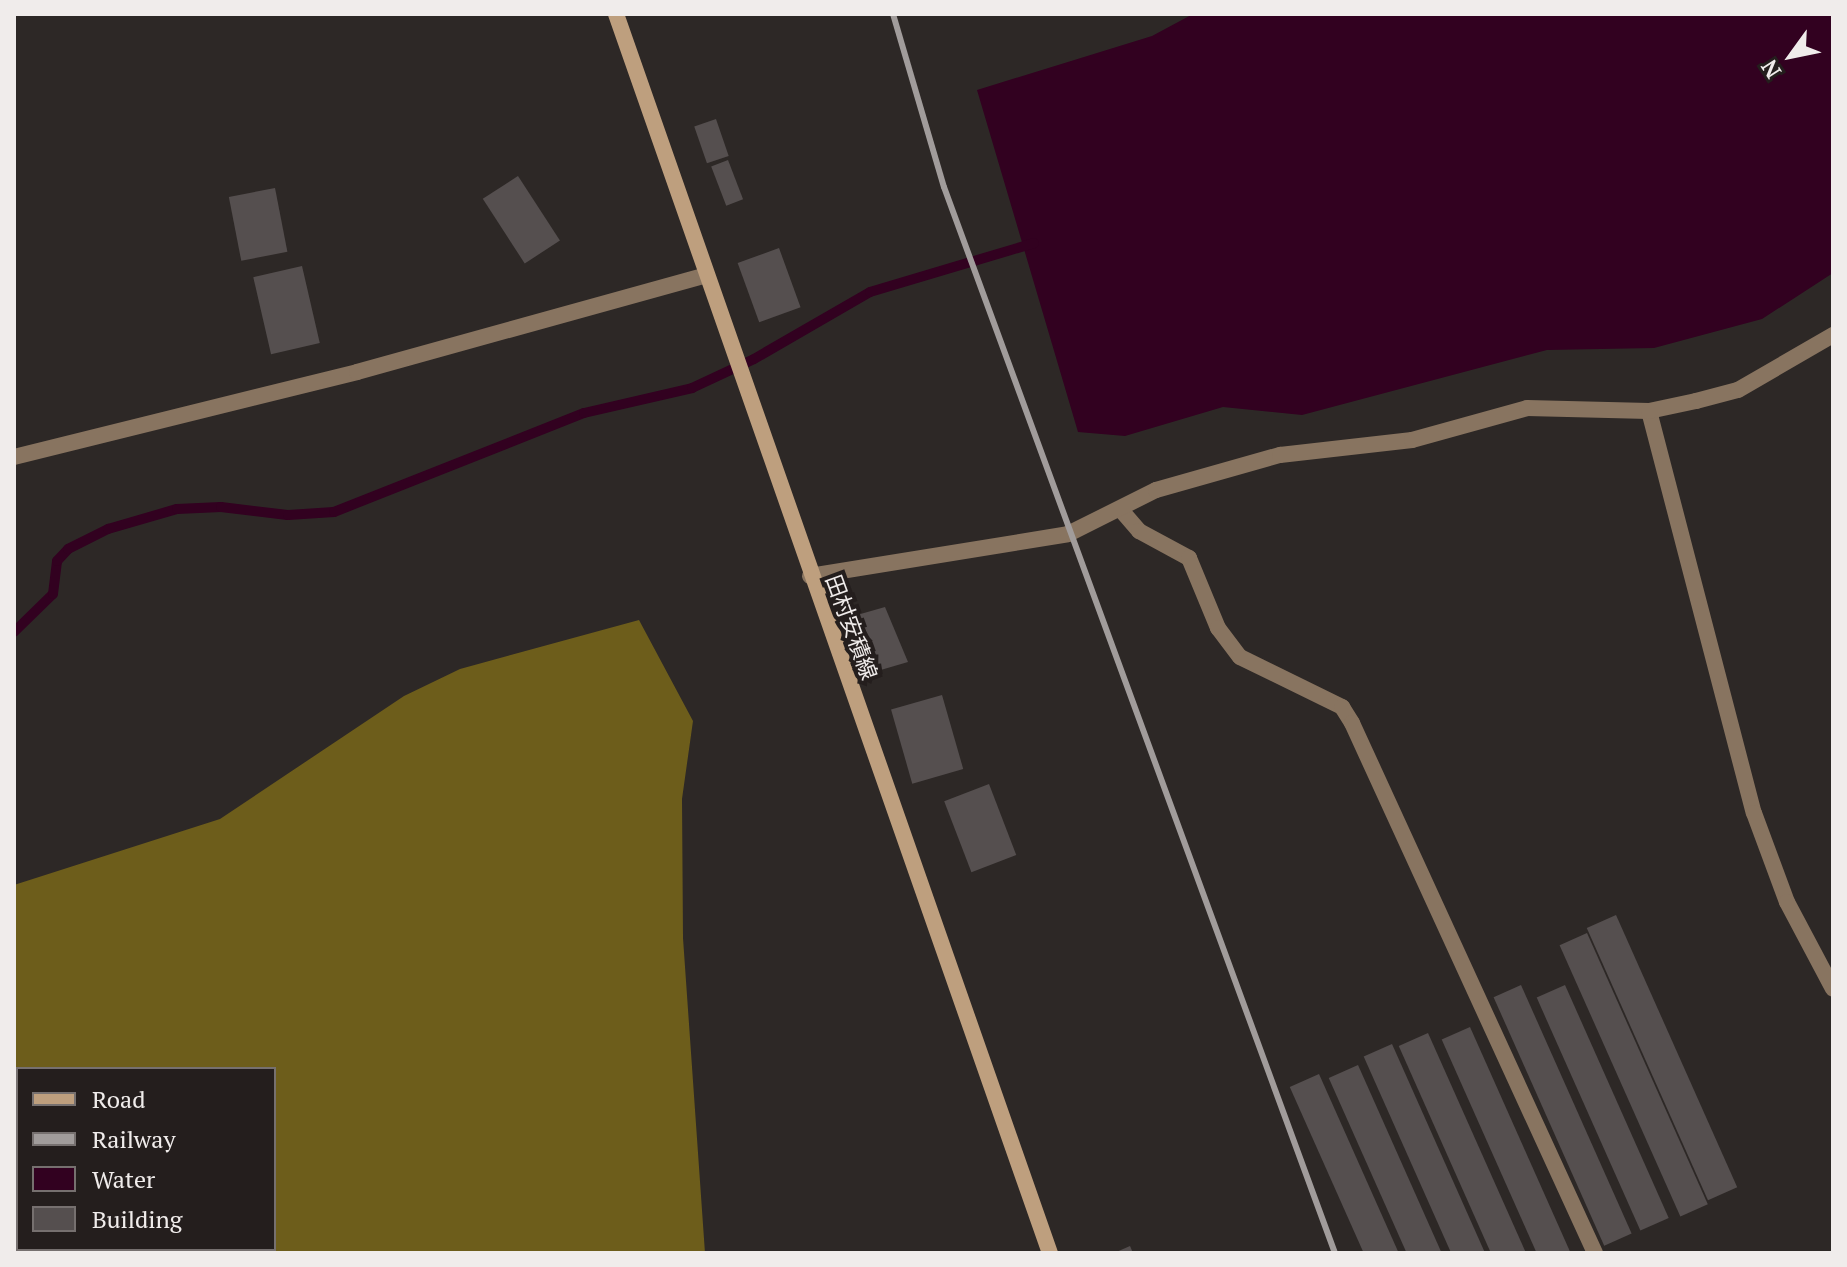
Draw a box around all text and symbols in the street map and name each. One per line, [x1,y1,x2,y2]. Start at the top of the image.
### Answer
north arrow [1751,16,1831,96]
text: N [1754,54,1787,84]
street label: 田村安積線 [821,571,883,683]
legend [16,1067,276,1251]
text: Road [92,1083,146,1115]
text: Railway [92,1123,176,1155]
text: Water [92,1163,155,1195]
text: Building [92,1203,182,1235]

